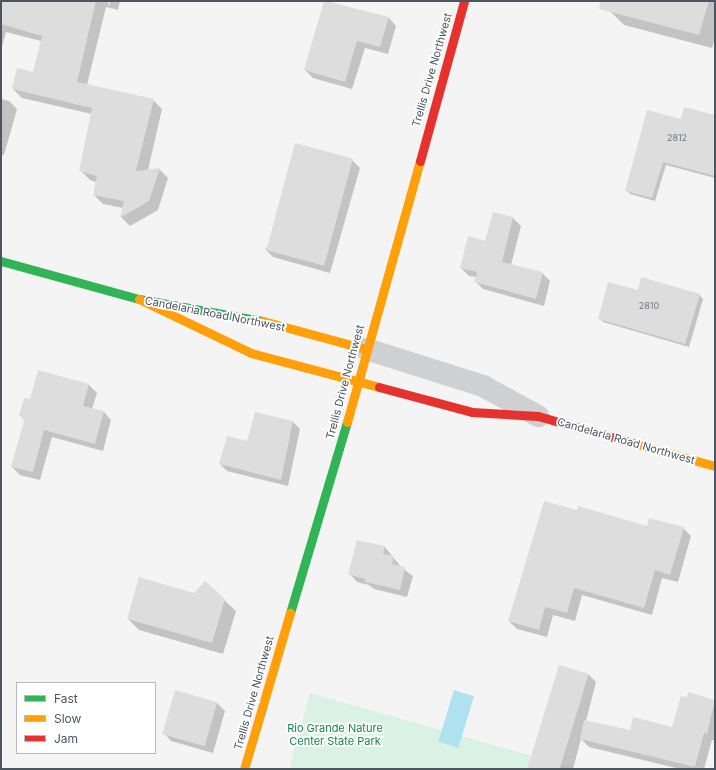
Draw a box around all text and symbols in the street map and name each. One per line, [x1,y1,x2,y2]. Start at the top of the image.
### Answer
street label: Trellis Drive Northwest [409,11,455,129]
house number: 2812 [667,133,687,143]
street label: Candelaria Road Northwest [144,294,286,334]
house number: 2810 [639,301,659,311]
street label: Trellis Drive Northwest [323,323,367,441]
street label: Candelaria Road Northwest [556,415,696,467]
street label: Trellis Drive Northwest [231,634,277,752]
legend [16,682,156,754]
text: Fast [54,691,78,706]
text: Slow [54,711,81,726]
park label: Rio Grande Nature Center State Park [287,722,383,748]
text: Jam [54,731,78,746]

